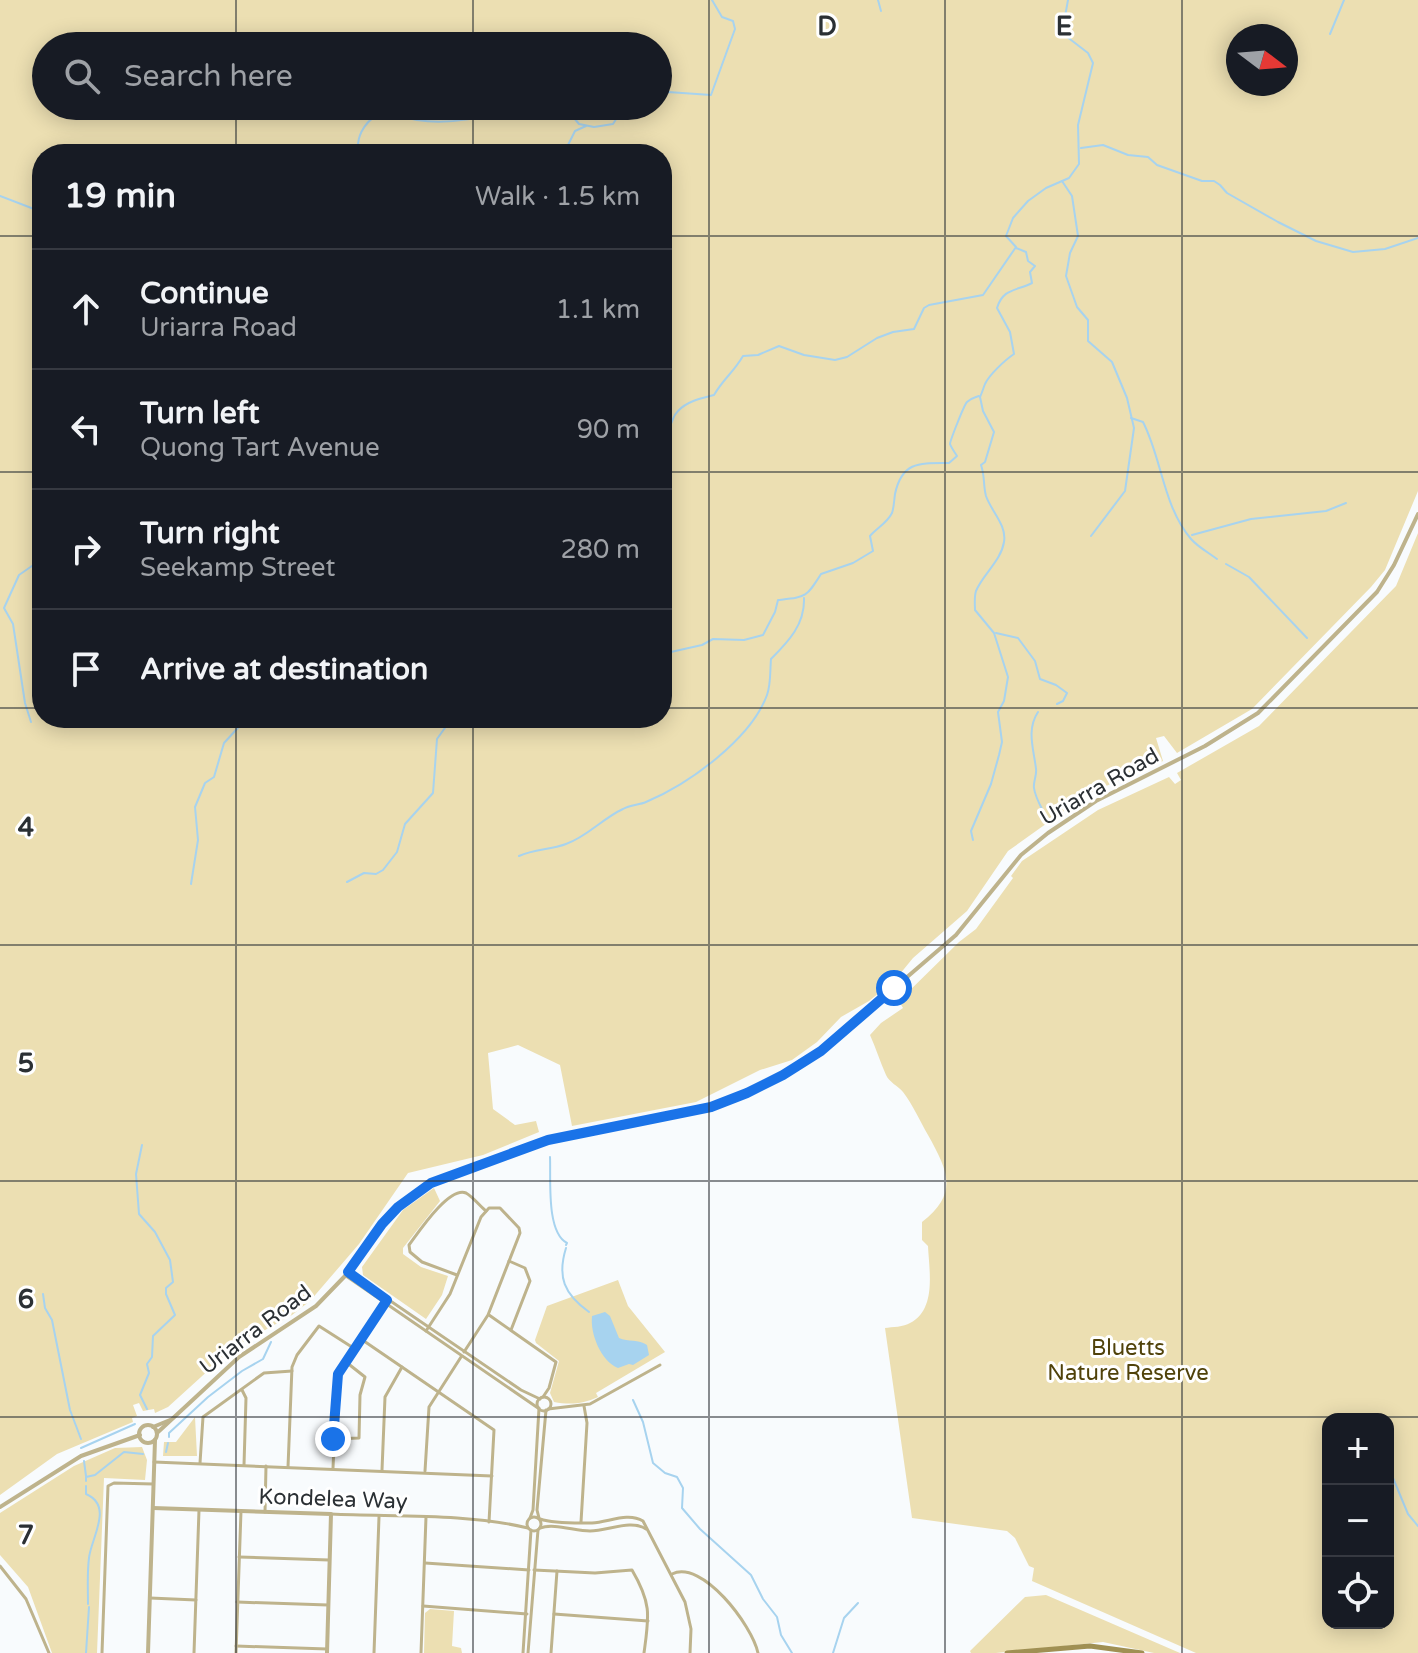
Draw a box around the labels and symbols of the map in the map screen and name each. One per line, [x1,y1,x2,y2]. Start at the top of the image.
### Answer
text: D [817,11,837,42]
text: E [1056,11,1072,42]
north arrow [1226,24,1298,96]
street label: Uriarra Road [1036,742,1163,831]
text: 4 [18,812,34,843]
route start [876,970,912,1006]
text: 5 [18,1048,34,1079]
street label: Uriarra Road [195,1279,316,1380]
text: 6 [18,1284,34,1315]
park label: Bluetts Nature Reserve [1047,1335,1209,1386]
route end [315,1421,351,1457]
street label: Kondelea Way [258,1483,408,1515]
text: 7 [18,1520,34,1551]

